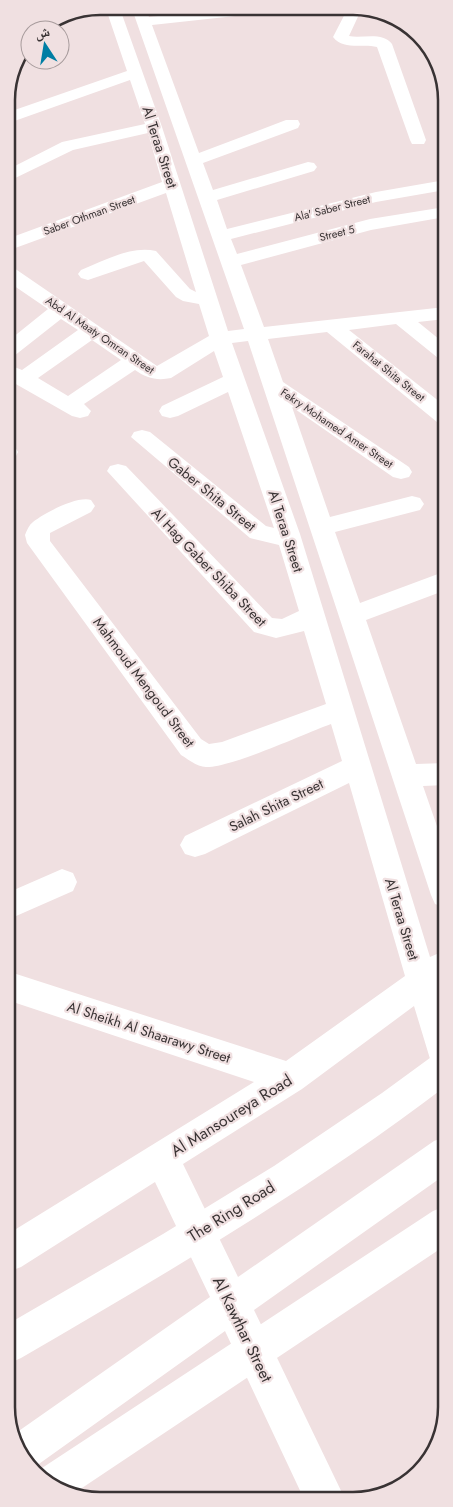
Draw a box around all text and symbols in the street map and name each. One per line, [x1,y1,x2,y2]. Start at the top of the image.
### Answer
north arrow [20,20,70,70]
text: ش [33,21,52,44]
street label: Al Teraa Street [137,104,183,191]
street label: Saber Othman Street [41,191,137,239]
street label: Ala' Saber Street [292,191,372,225]
street label: Street 5 [318,221,356,245]
street label: Abd Al Maaty Omran Street [42,293,158,378]
street label: Farahat Shita Street [350,337,429,405]
street label: Fekry Mohamed Amer Street [278,384,397,472]
street label: Gaber Shita Street [164,452,261,536]
street label: Al Teraa Street [263,488,309,575]
street label: Al Hag Gaber Shiba Street [147,503,272,631]
street label: Mahmoud Mengoud Street [88,613,200,752]
street label: Salah Shita Street [226,773,327,836]
street label: Al Teraa Street [380,876,424,963]
street label: Al Sheikh Al Shaarawy Street [65,996,234,1068]
street label: Al Mansoureya Road [166,1069,296,1162]
street label: The Ring Road [183,1175,279,1247]
street label: Al Kawthar Street [207,1273,278,1386]

